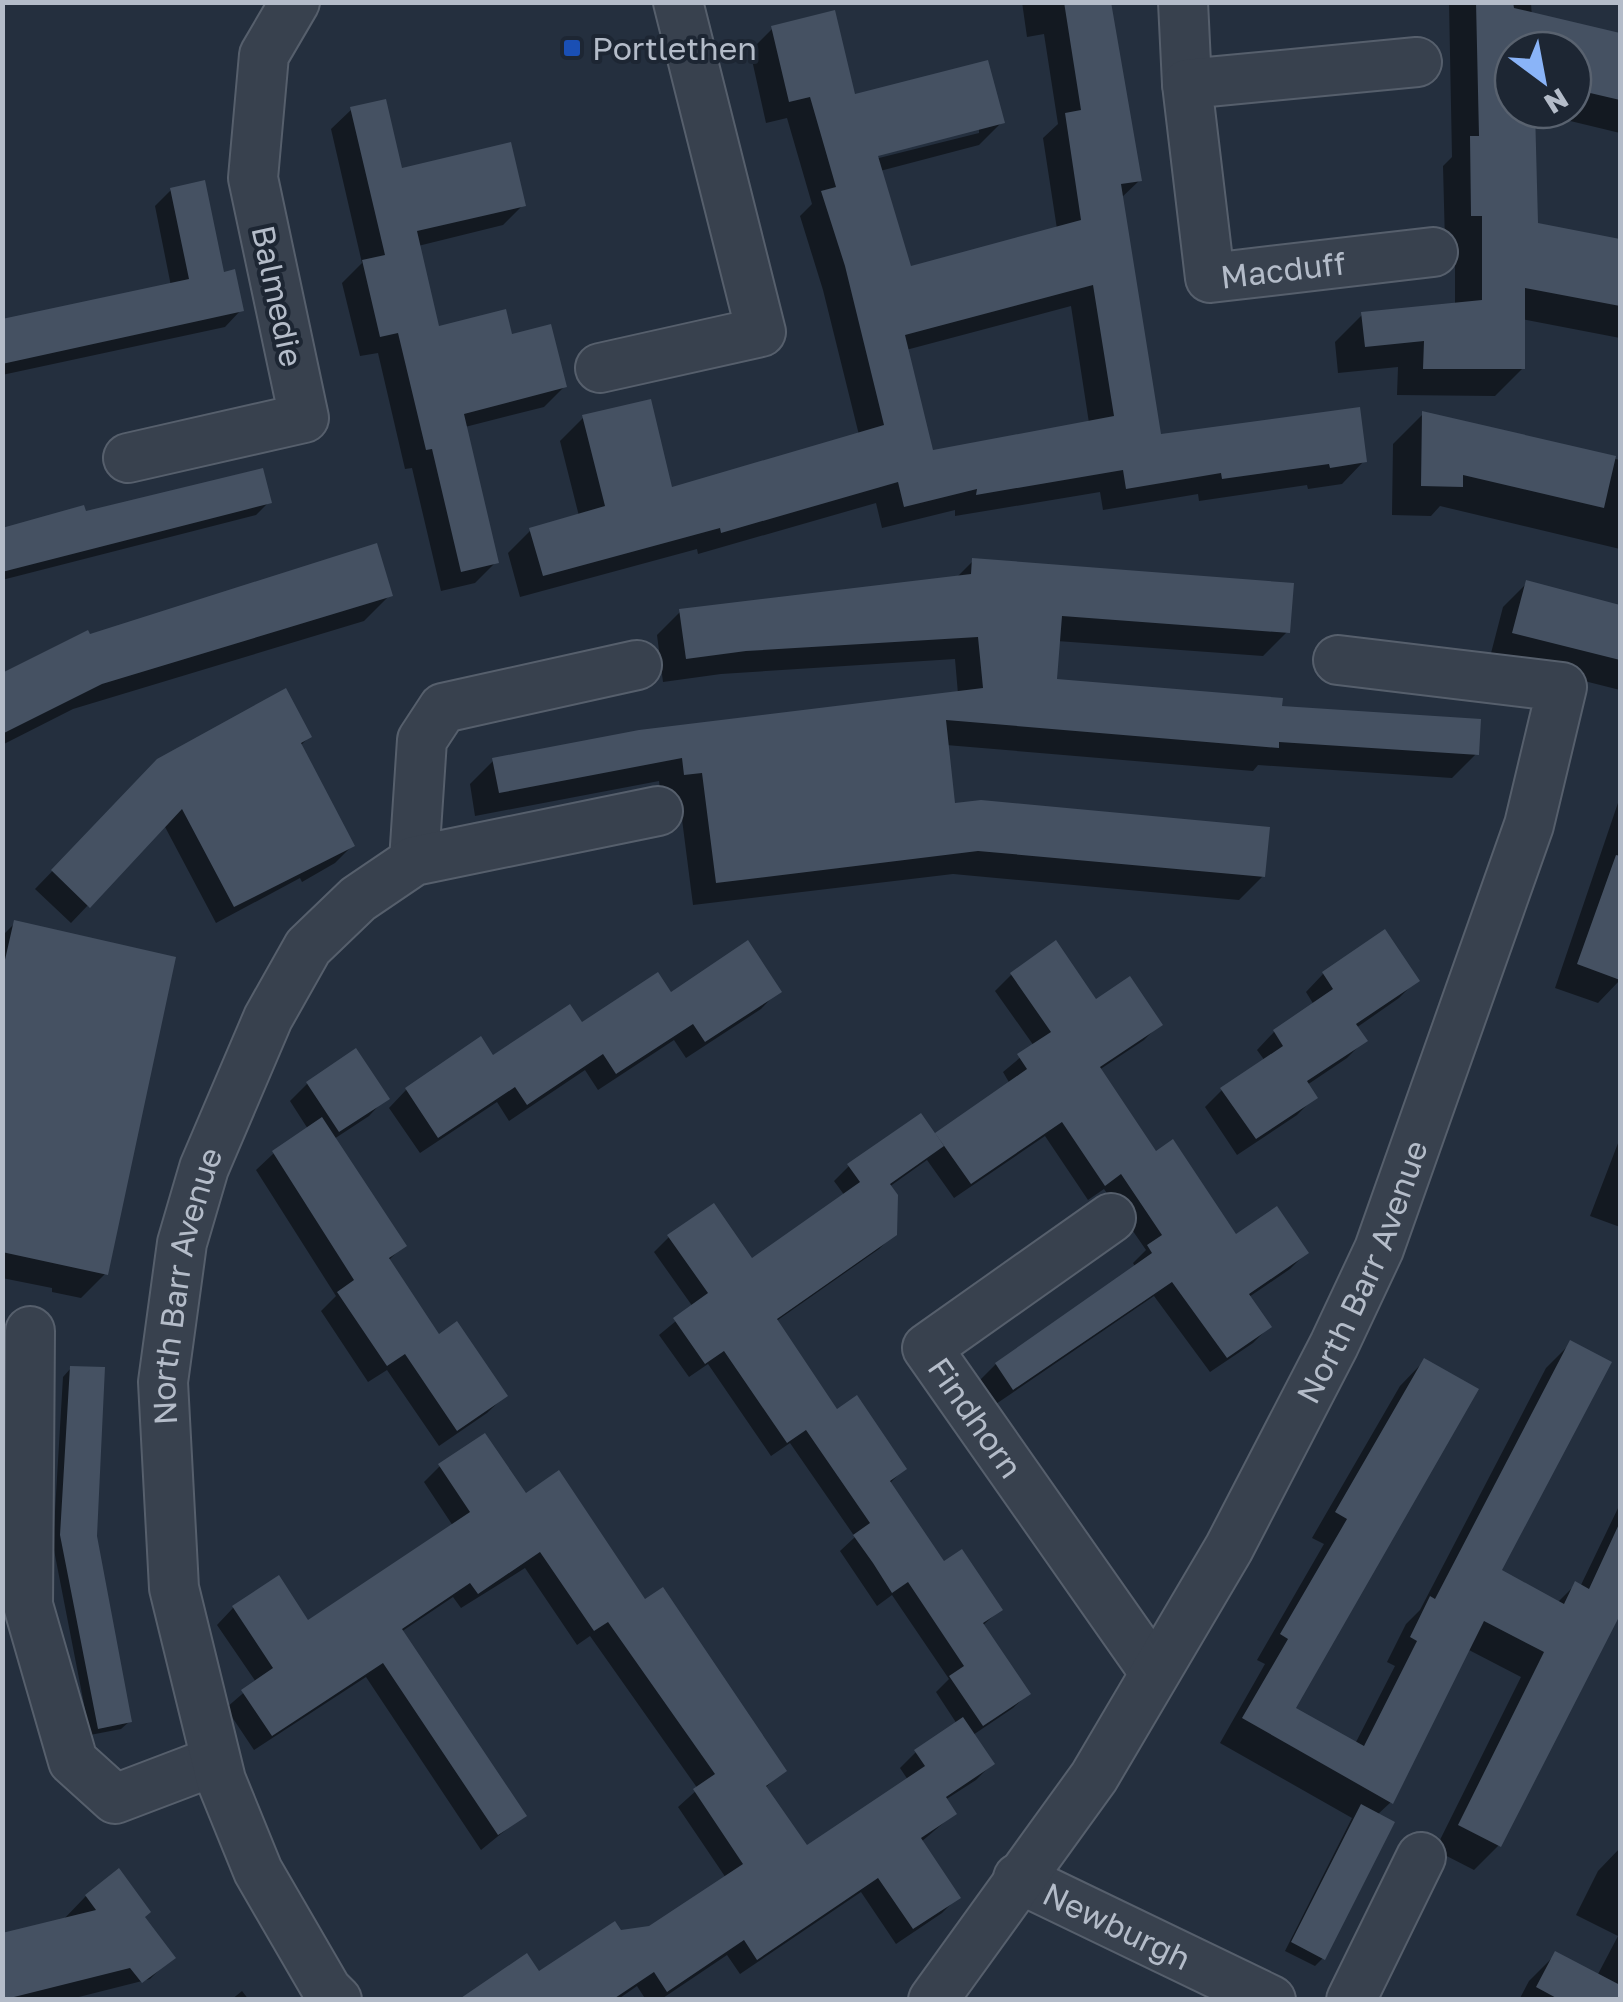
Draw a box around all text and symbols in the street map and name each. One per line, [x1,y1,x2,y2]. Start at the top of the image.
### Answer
place label: Portlethen [592,29,757,67]
north arrow [1493,30,1593,130]
marker: Portlethen [561,37,583,59]
text: N [1539,82,1574,121]
street label: Balmedie [245,222,311,370]
street label: Macduff [1218,243,1348,296]
street label: North Barr Avenue [1288,1135,1435,1409]
street label: North Barr Avenue [144,1141,230,1426]
street label: Findhorn [920,1350,1031,1485]
street label: Newburgh [1037,1874,1197,1977]

